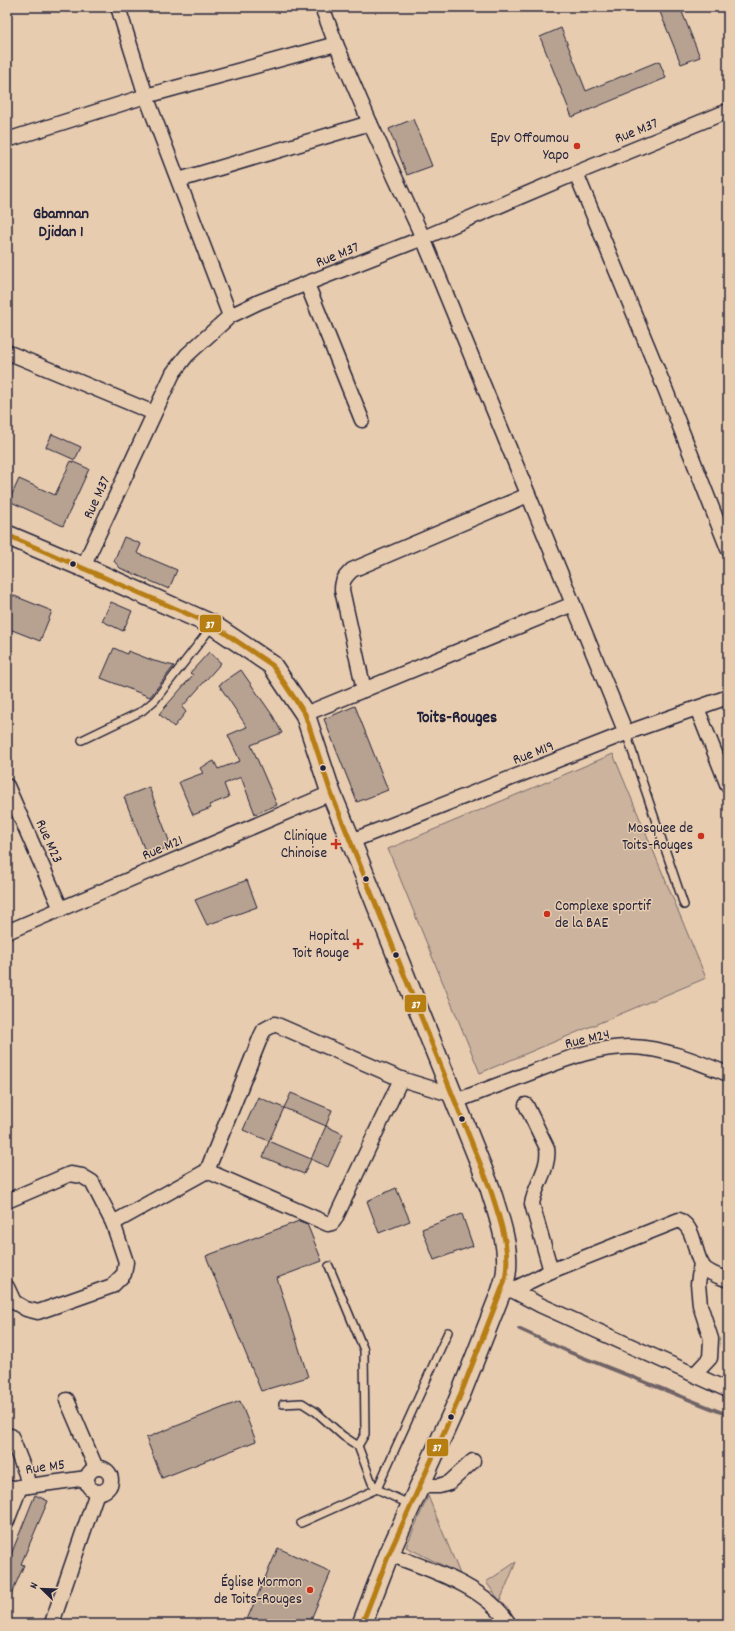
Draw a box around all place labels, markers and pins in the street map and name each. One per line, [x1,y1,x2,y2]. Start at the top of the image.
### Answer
place label: Epv Offoumou Yapo [490,128,569,167]
marker: Epv Offoumou Yapo [572,141,582,151]
unlabelled marker [68,559,78,569]
unlabelled marker [318,763,328,773]
place label: Mosquee de Toits-Rouges [622,818,693,857]
place label: Clinique Chinoise [281,826,327,865]
marker: Mosquee de Toits-Rouges [696,831,706,841]
marker: Clinique Chinoise [330,838,342,850]
unlabelled marker [361,874,371,884]
place label: Complexe sportif de la BAE [555,896,652,935]
marker: Complexe sportif de la BAE [542,909,552,919]
place label: Hopital Toit Rouge [292,926,349,965]
marker: Hopital Toit Rouge [352,938,364,950]
unlabelled marker [391,950,401,960]
unlabelled marker [457,1114,467,1124]
unlabelled marker [446,1412,456,1422]
place label: Église Mormon de Toits-Rouges [214,1572,302,1611]
marker: Église Mormon de Toits-Rouges [305,1585,315,1595]

